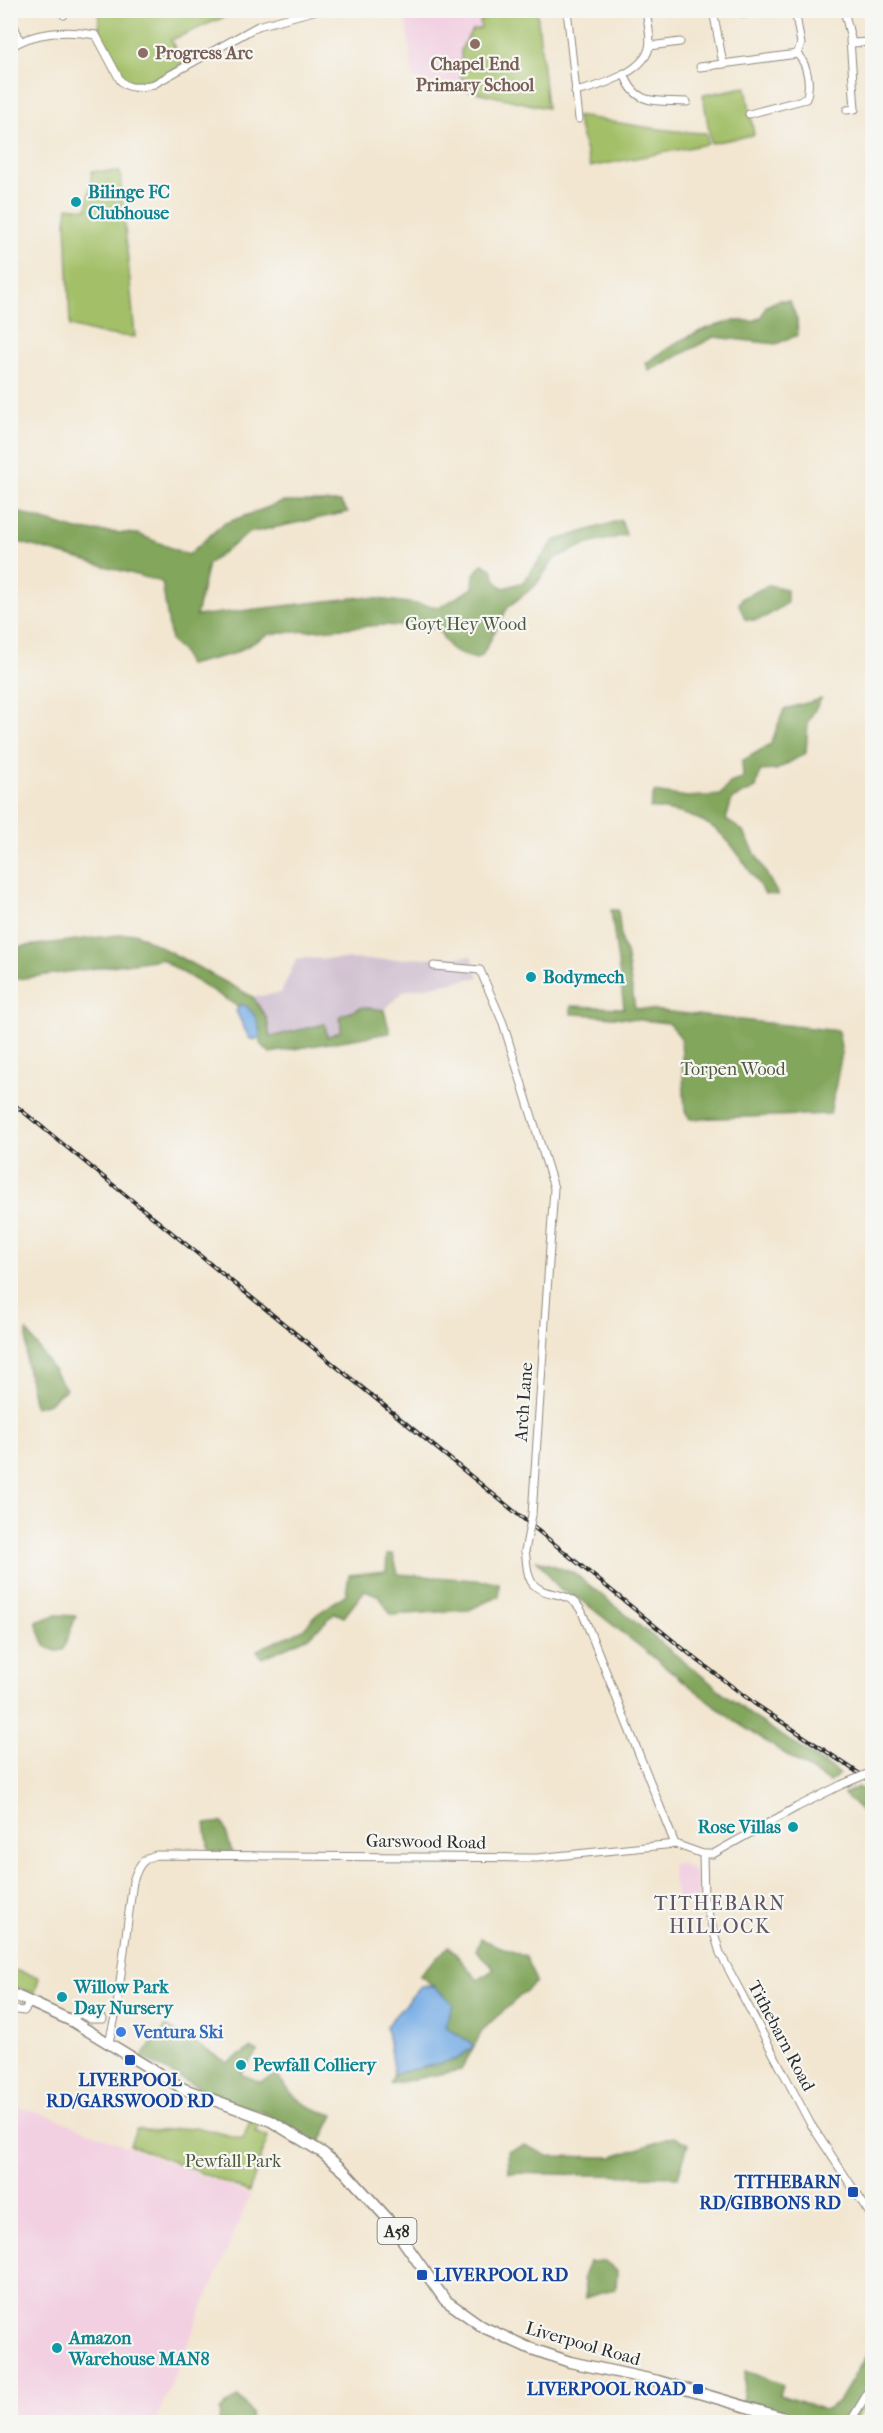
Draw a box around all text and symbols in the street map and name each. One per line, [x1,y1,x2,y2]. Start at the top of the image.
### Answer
marker: Chapel End Primary School [468,37,482,51]
place label: Progress Arc [155,43,253,64]
marker: Progress Arc [136,46,150,60]
place label: Chapel End Primary School [416,54,535,96]
place label: Bilinge FC Clubhouse [88,182,170,224]
marker: Bilinge FC Clubhouse [69,195,83,209]
park label: Goyt Hey Wood [405,614,527,635]
place label: Bodymech [543,967,626,988]
marker: Bodymech [524,970,538,984]
park label: Torpen Wood [680,1059,786,1080]
street label: Arch Lane [511,1361,537,1443]
place label: Rose Villas [698,1817,781,1838]
marker: Rose Villas [786,1820,800,1834]
street label: Garswood Road [366,1830,487,1854]
district label: TITHEBARN HILLOCK [654,1892,786,1938]
place label: Willow Park Day Nursery [73,1977,175,2019]
street label: Tithebarn Road [743,1977,819,2095]
marker: Willow Park Day Nursery [55,1990,69,2004]
place label: Ventura Ski [132,2022,224,2043]
marker: Ventura Ski [114,2025,128,2039]
marker: LIVERPOOL RD/GARSWOOD RD [123,2053,137,2067]
place label: Pewfall Colliery [253,2055,378,2076]
marker: Pewfall Colliery [234,2058,248,2072]
place label: LIVERPOOL RD/GARSWOOD RD [46,2070,214,2112]
park label: Pewfall Park [185,2151,282,2172]
place label: TITHEBARN RD/GIBBONS RD [699,2172,841,2214]
marker: TITHEBARN RD/GIBBONS RD [846,2185,860,2199]
road number: A58 [378,2218,416,2244]
place label: LIVERPOOL RD [434,2265,569,2286]
marker: LIVERPOOL RD [415,2268,429,2282]
street label: Liverpool Road [523,2318,643,2370]
place label: Amazon Warehouse MAN8 [68,2328,210,2370]
marker: Amazon Warehouse MAN8 [50,2341,64,2355]
place label: LIVERPOOL ROAD [527,2379,686,2400]
marker: LIVERPOOL ROAD [691,2382,705,2396]

